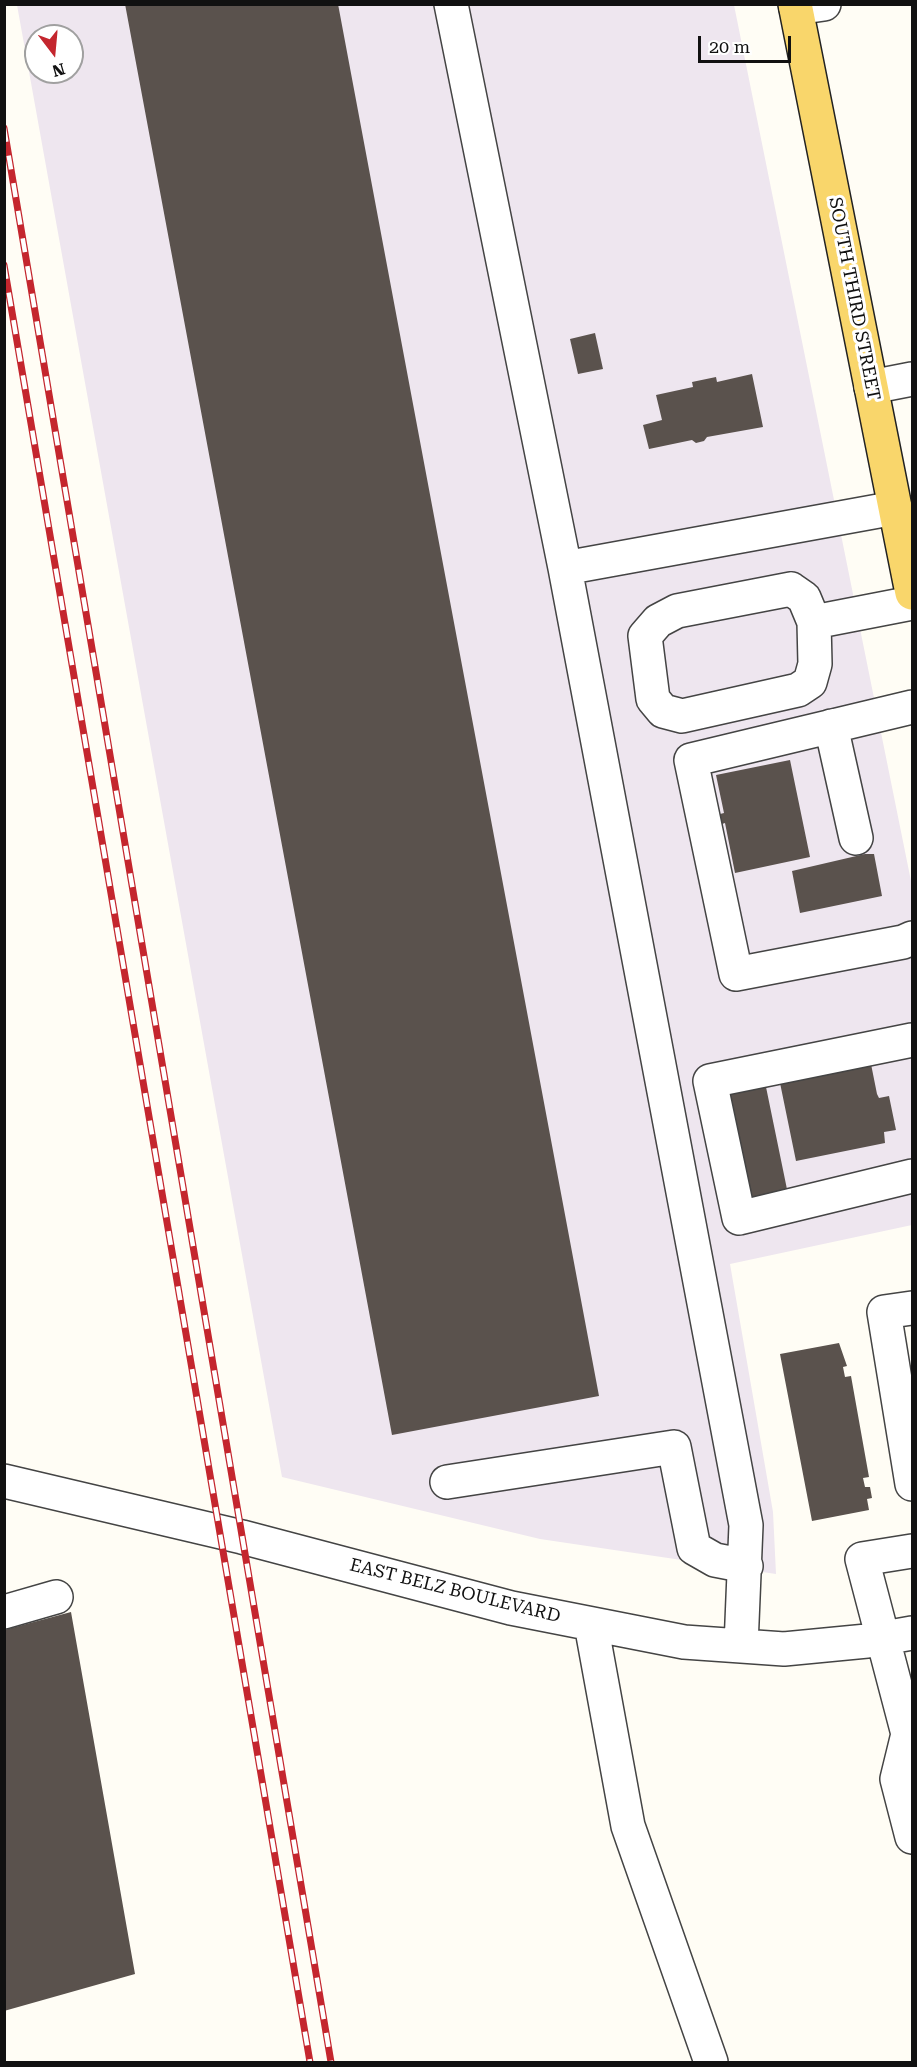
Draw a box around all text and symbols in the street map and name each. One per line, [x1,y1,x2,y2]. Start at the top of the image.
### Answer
north arrow [24,24,84,84]
scale bar [701,24,794,62]
text: 20 m [709,36,750,57]
text: N [50,59,67,81]
street label: SOUTH THIRD STREET [824,196,884,402]
street label: EAST BELZ BOULEVARD [347,1554,563,1628]

